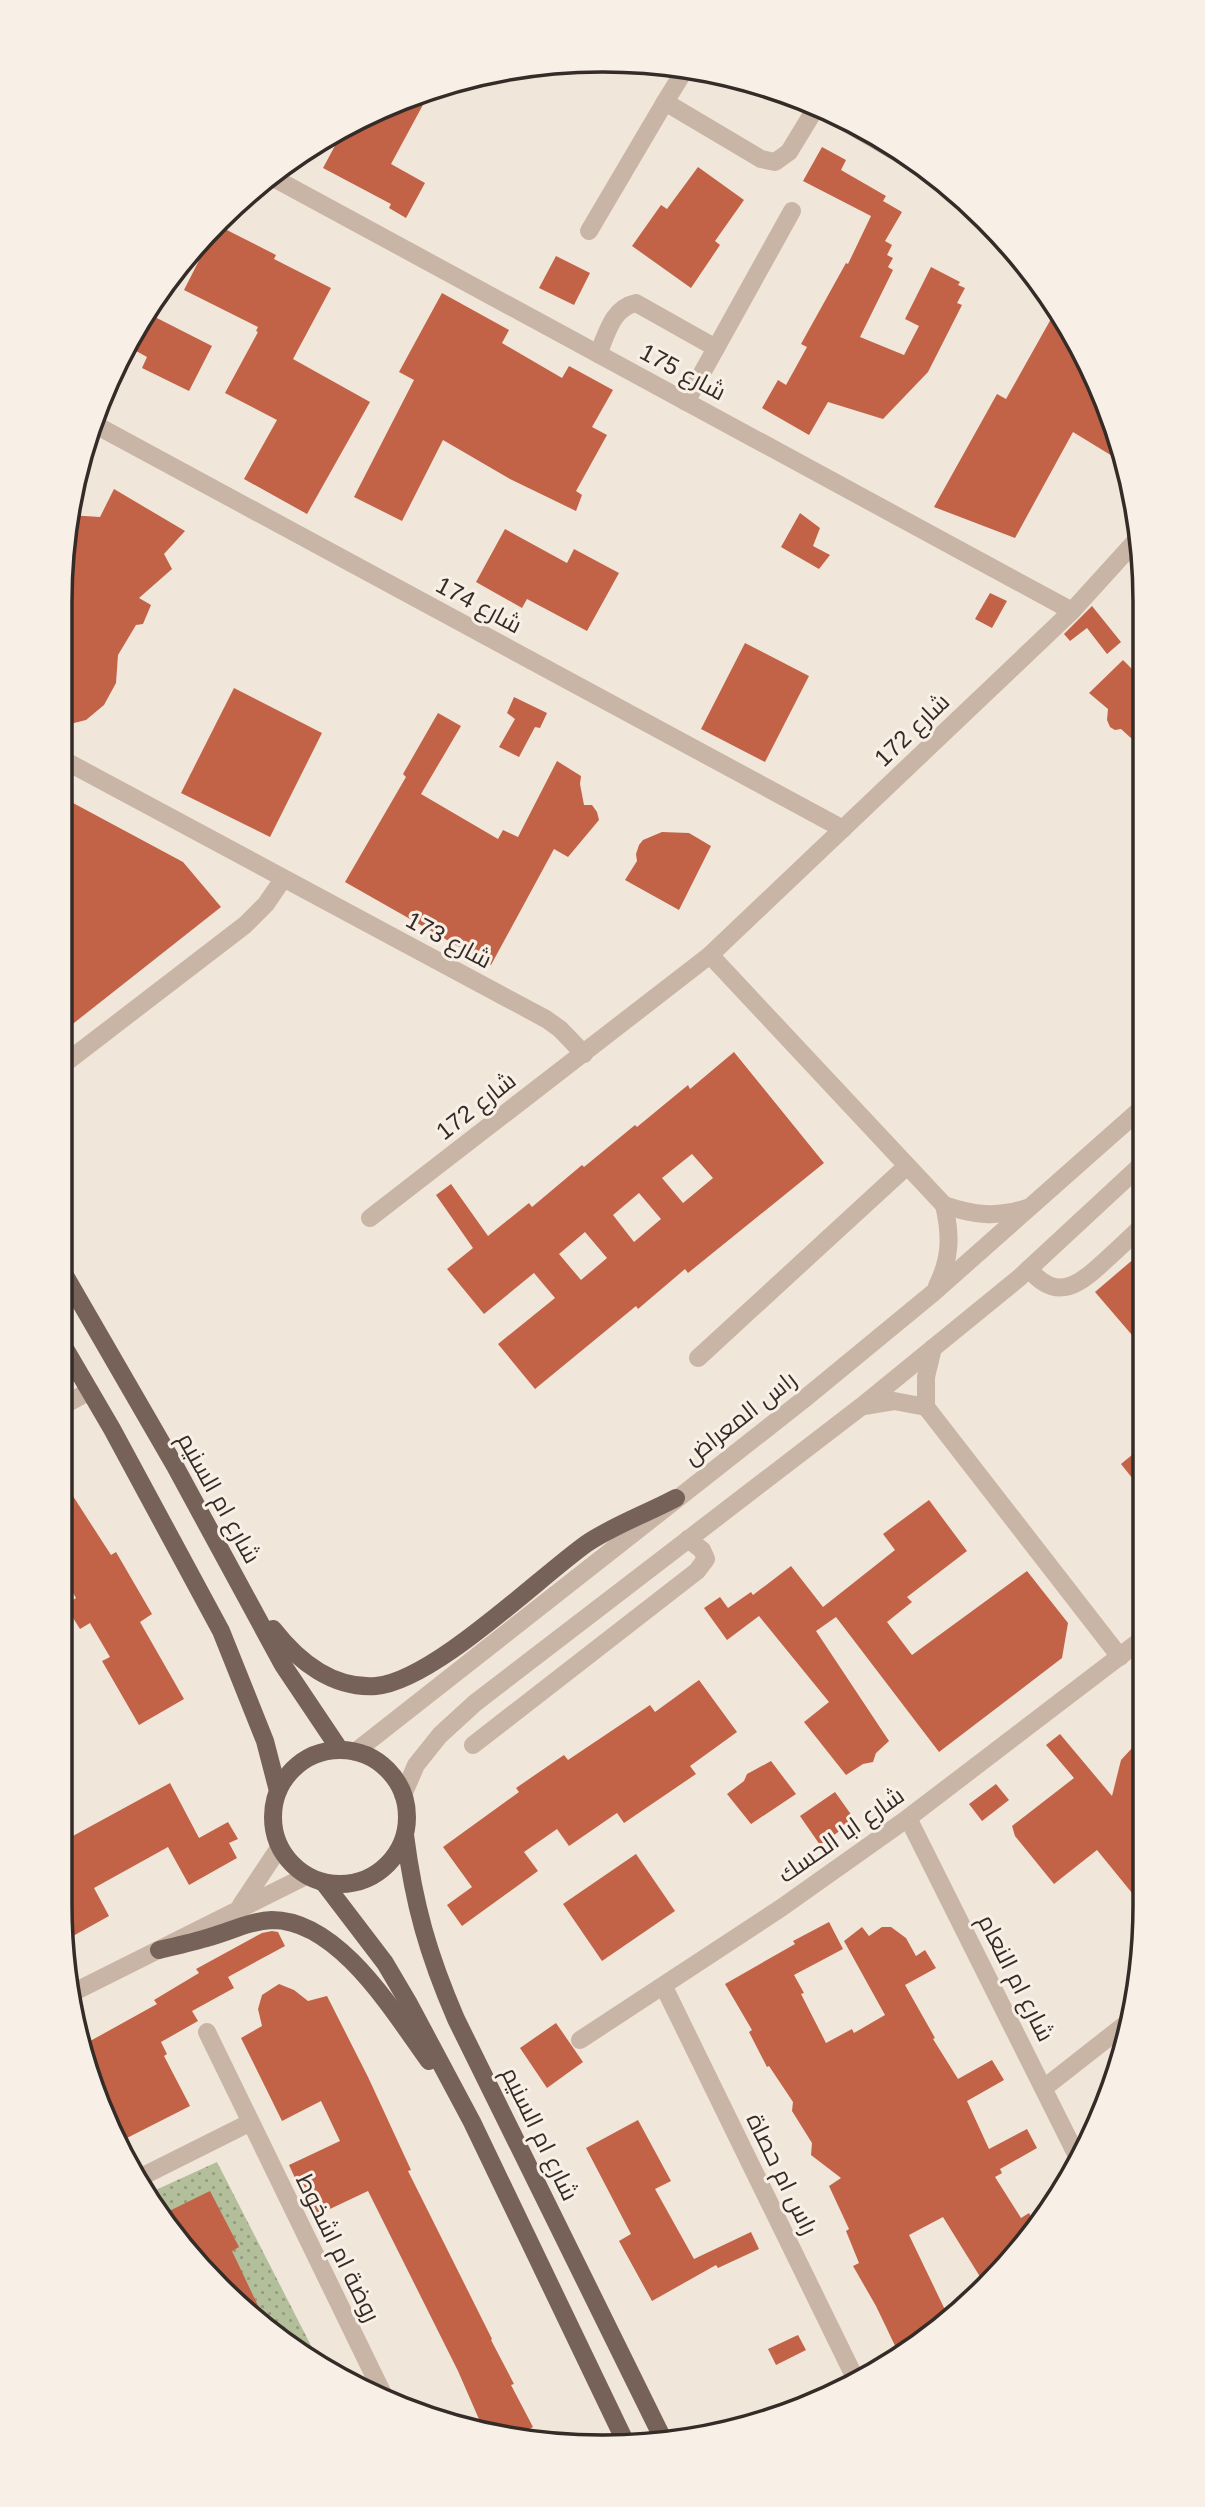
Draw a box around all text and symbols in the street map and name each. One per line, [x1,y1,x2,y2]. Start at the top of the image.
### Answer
street label: شارع 175 [634,338,731,408]
street label: شارع 174 [430,571,527,641]
street label: شارع 172 [869,688,957,774]
street label: شارع 173 [400,906,497,976]
street label: شارع 172 [431,1066,523,1147]
street label: راس المعراض [678,1365,802,1471]
street label: شارع ام السنيم [170,1428,266,1569]
street label: شارع ابا الحسك [773,1781,911,1890]
street label: شارع ام النعام [970,1910,1060,2047]
street label: شارع ام السنيم [494,2063,584,2206]
street label: راس ام حصاة [739,2109,823,2240]
street label: روضة ام اشخوط [288,2170,386,2327]

